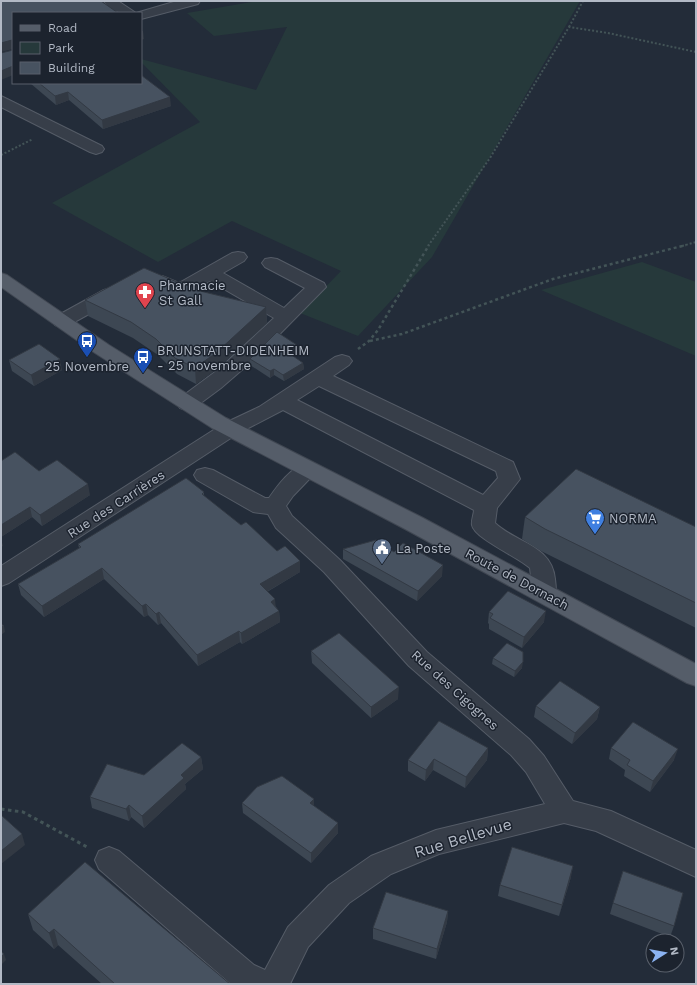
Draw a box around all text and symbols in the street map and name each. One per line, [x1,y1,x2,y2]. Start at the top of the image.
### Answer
legend [12,12,142,84]
text: Road [48,21,77,35]
text: Park [48,41,74,55]
text: Building [48,61,95,75]
place label: Pharmacie St Gall [159,278,226,308]
pharmacy icon: Pharmacie St Gall [134,281,156,309]
bus stop icon: 25 Novembre [76,330,98,358]
place label: BRUNSTATT-DIDENHEIM - 25 novembre [157,343,309,373]
bus stop icon: BRUNSTATT-DIDENHEIM - 25 novembre [132,346,154,374]
place label: 25 Novembre [45,359,129,374]
street label: Rue des Carrières [65,467,167,541]
supermarket icon: NORMA [584,507,606,535]
place label: NORMA [609,511,657,526]
public building icon: La Poste [371,537,393,565]
place label: La Poste [396,541,451,556]
street label: Route de Dornach [463,545,571,613]
street label: Rue des Cigognes [408,647,502,733]
street label: Rue Bellevue [412,814,514,862]
north arrow [645,933,685,973]
text: N [667,946,681,956]

